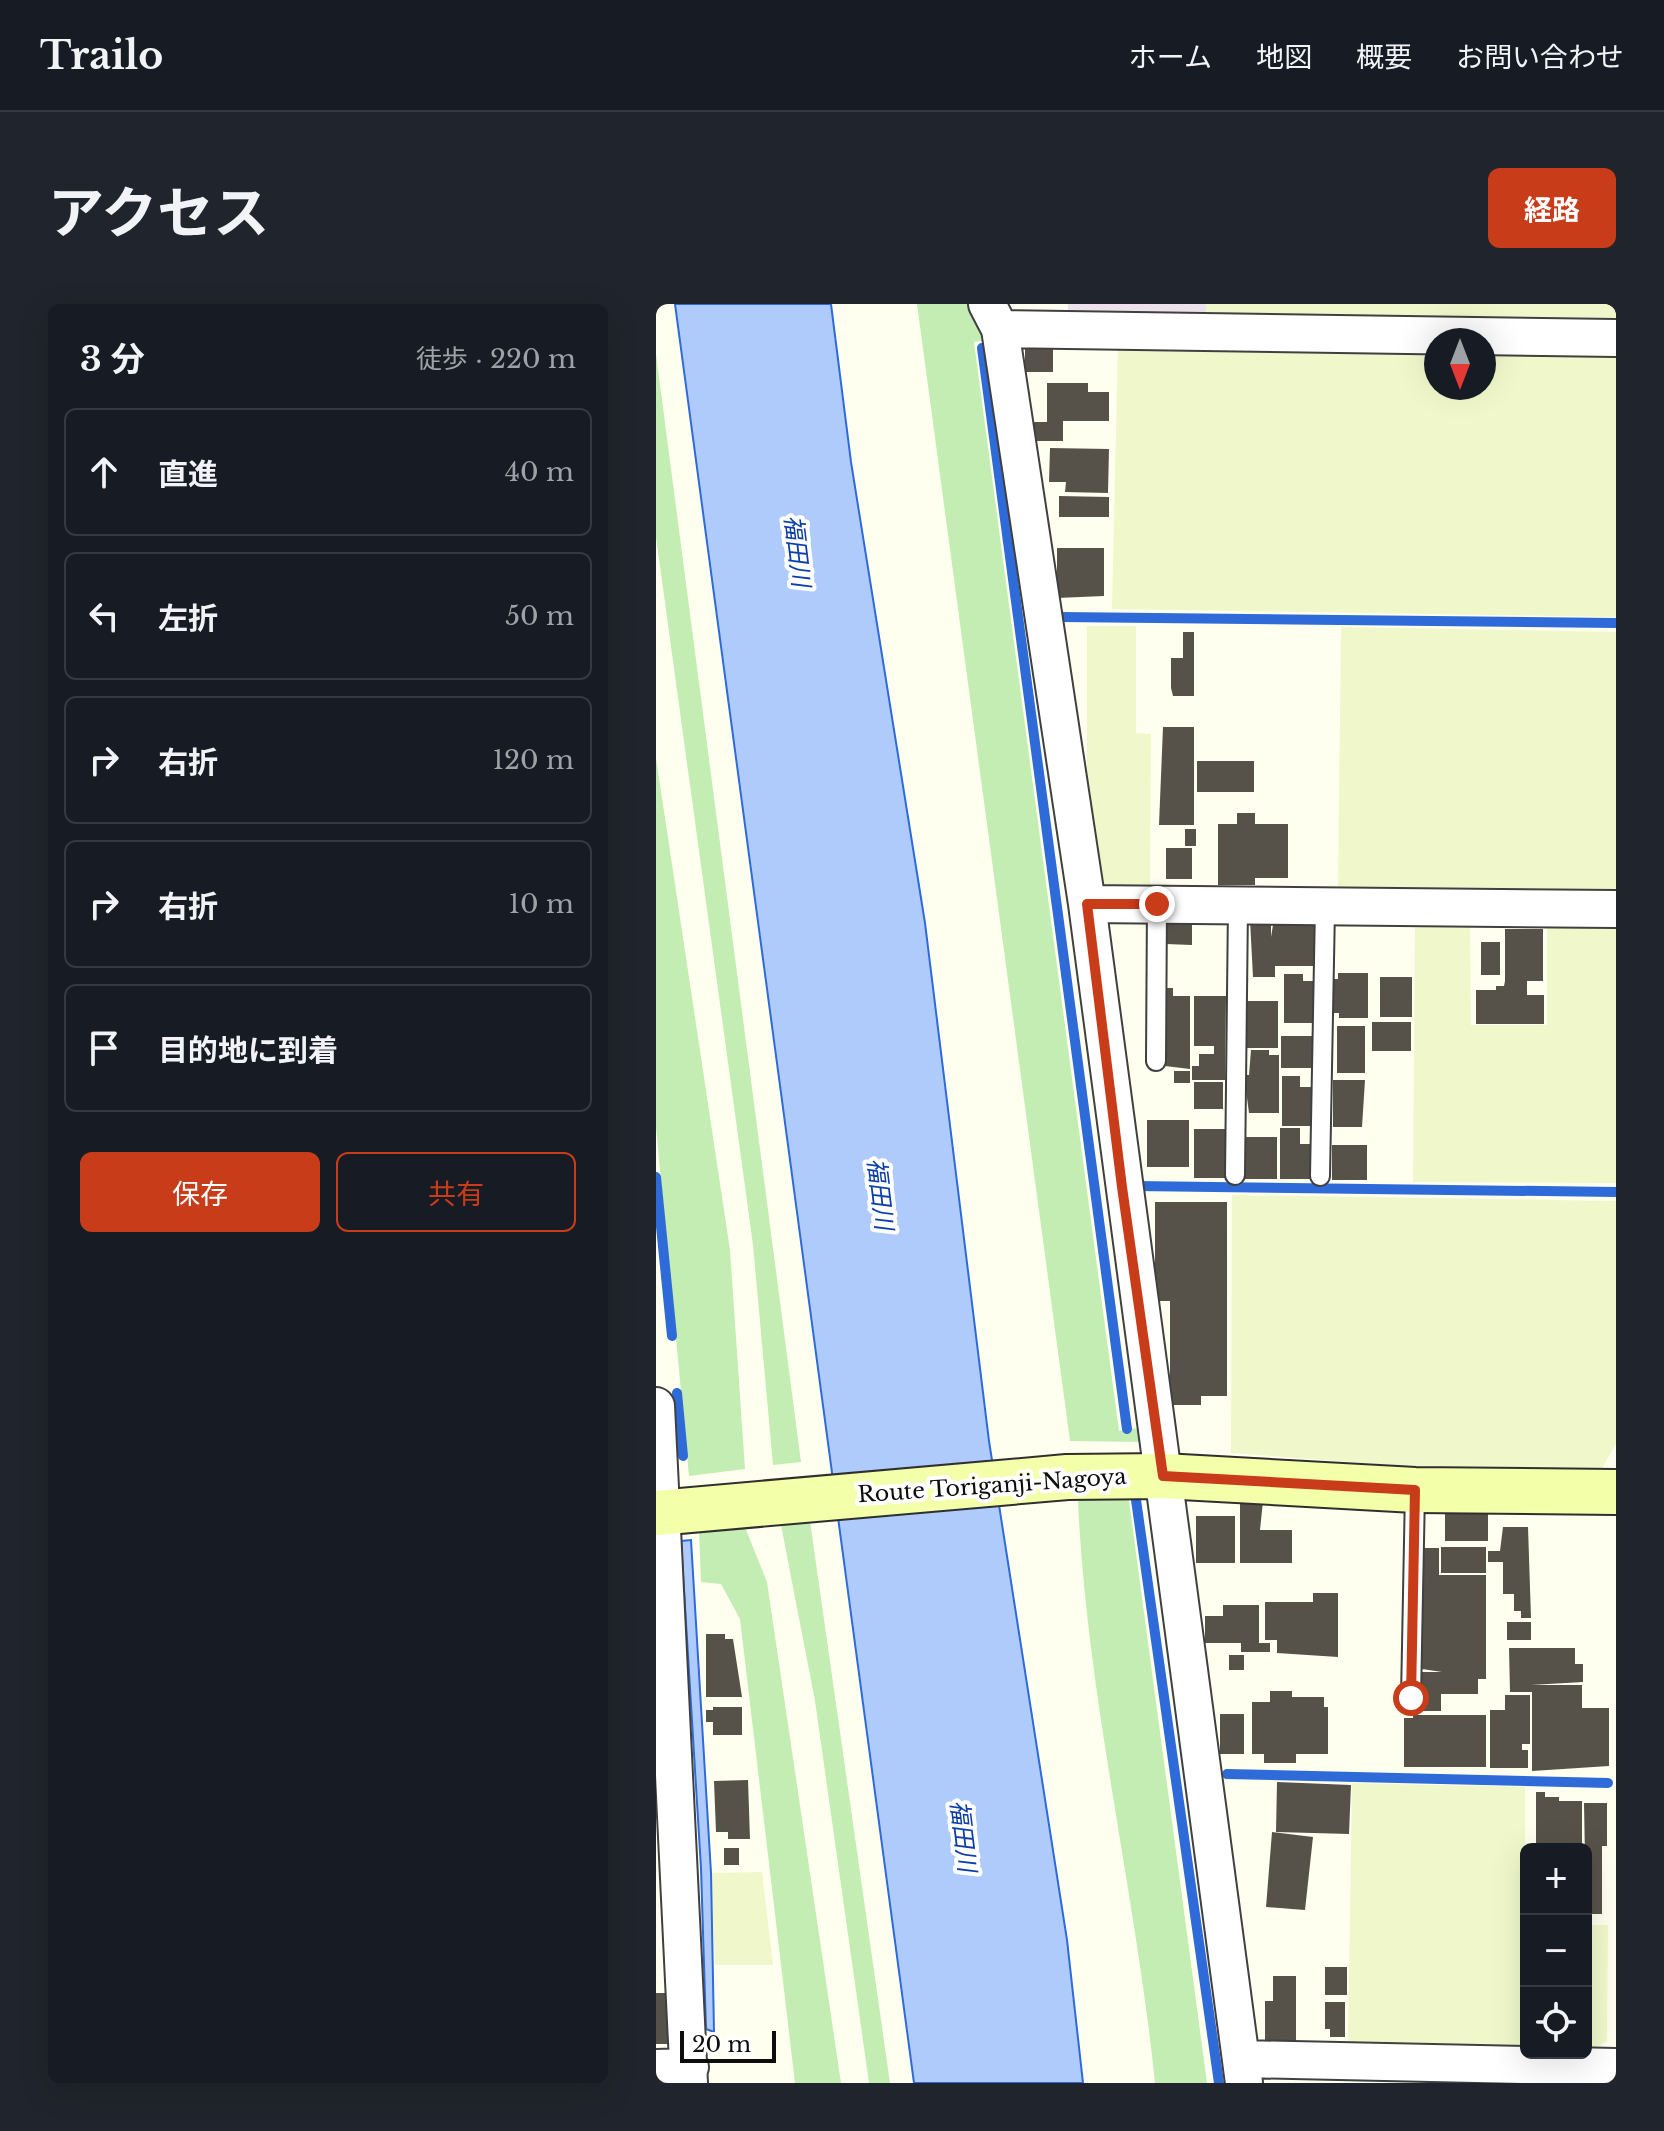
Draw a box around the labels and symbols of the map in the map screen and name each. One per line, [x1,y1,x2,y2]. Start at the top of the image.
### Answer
north arrow [1424,328,1496,400]
water label: 福田川 [779,513,817,591]
route end [1139,886,1175,922]
water label: 福田川 [862,1156,900,1234]
street label: Route Toriganji-Nagoya [857,1463,1128,1508]
route start [1393,1680,1429,1716]
water label: 福田川 [945,1798,983,1876]
scale bar [680,2027,776,2063]

